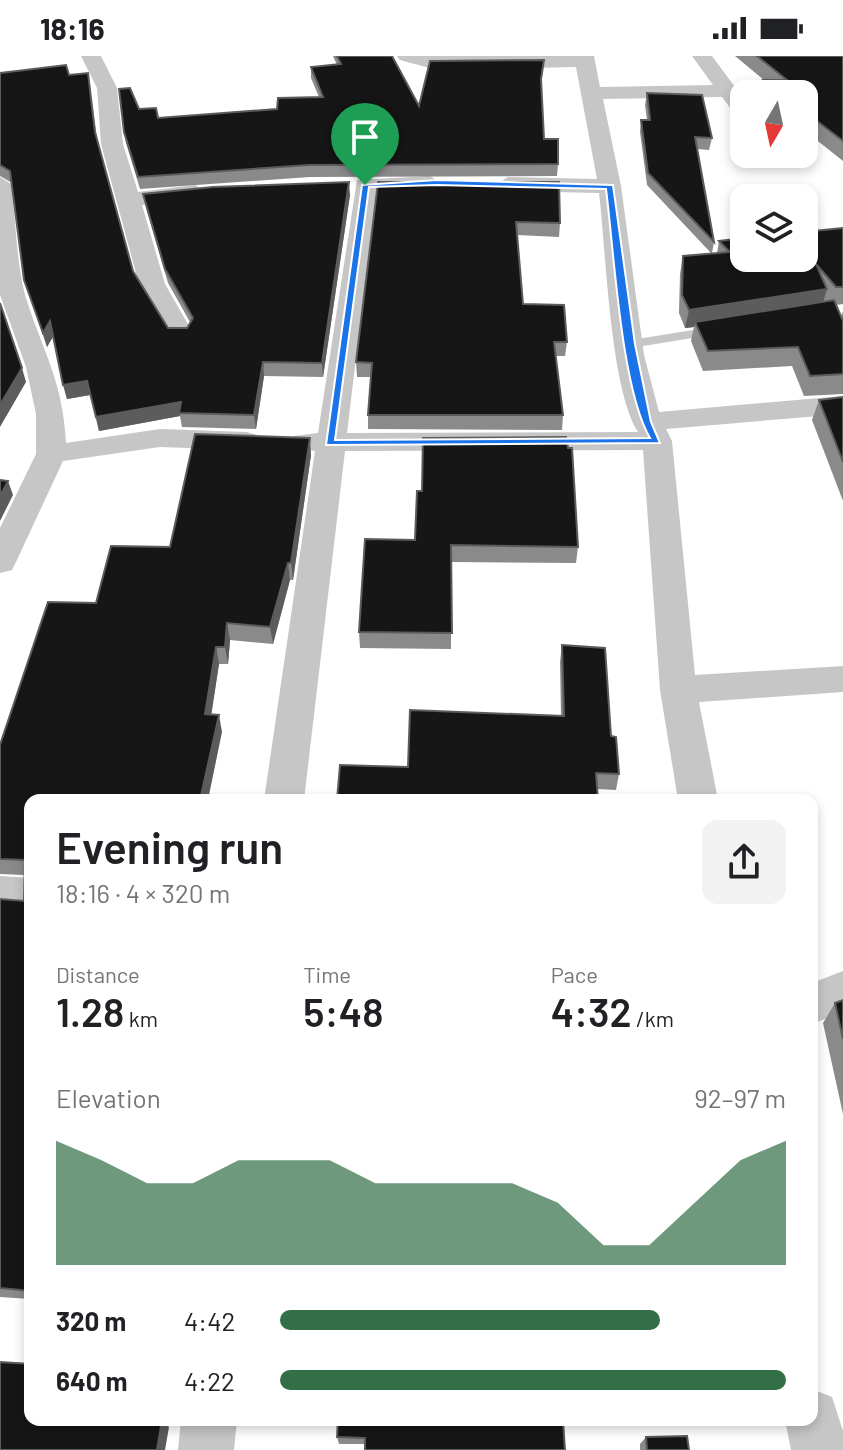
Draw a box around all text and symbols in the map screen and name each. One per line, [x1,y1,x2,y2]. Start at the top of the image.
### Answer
text: 18:16 [40,10,105,46]
north arrow [730,80,818,168]
map controls [730,80,818,272]
pin [331,103,399,185]
icon: arrive [343,115,387,159]
button: layers [730,184,818,272]
text: Evening run [56,820,283,873]
button: share [702,820,786,904]
text: 18:16 · 4 × 320 m [56,877,230,908]
text: Distance [56,961,140,987]
text: Time [303,961,351,987]
text: Pace [551,961,598,987]
text: 1.28 [56,987,124,1035]
text: 5:48 [303,987,383,1035]
text: 4:32 [551,987,632,1035]
text: km [124,1005,158,1031]
text: /km [632,1005,674,1031]
text: Elevation [56,1082,161,1113]
text: 92–97 m [694,1082,786,1113]
text: 320 m [56,1305,126,1336]
text: 4:42 [184,1305,235,1336]
text: 640 m [56,1365,127,1396]
text: 4:22 [184,1365,235,1396]

